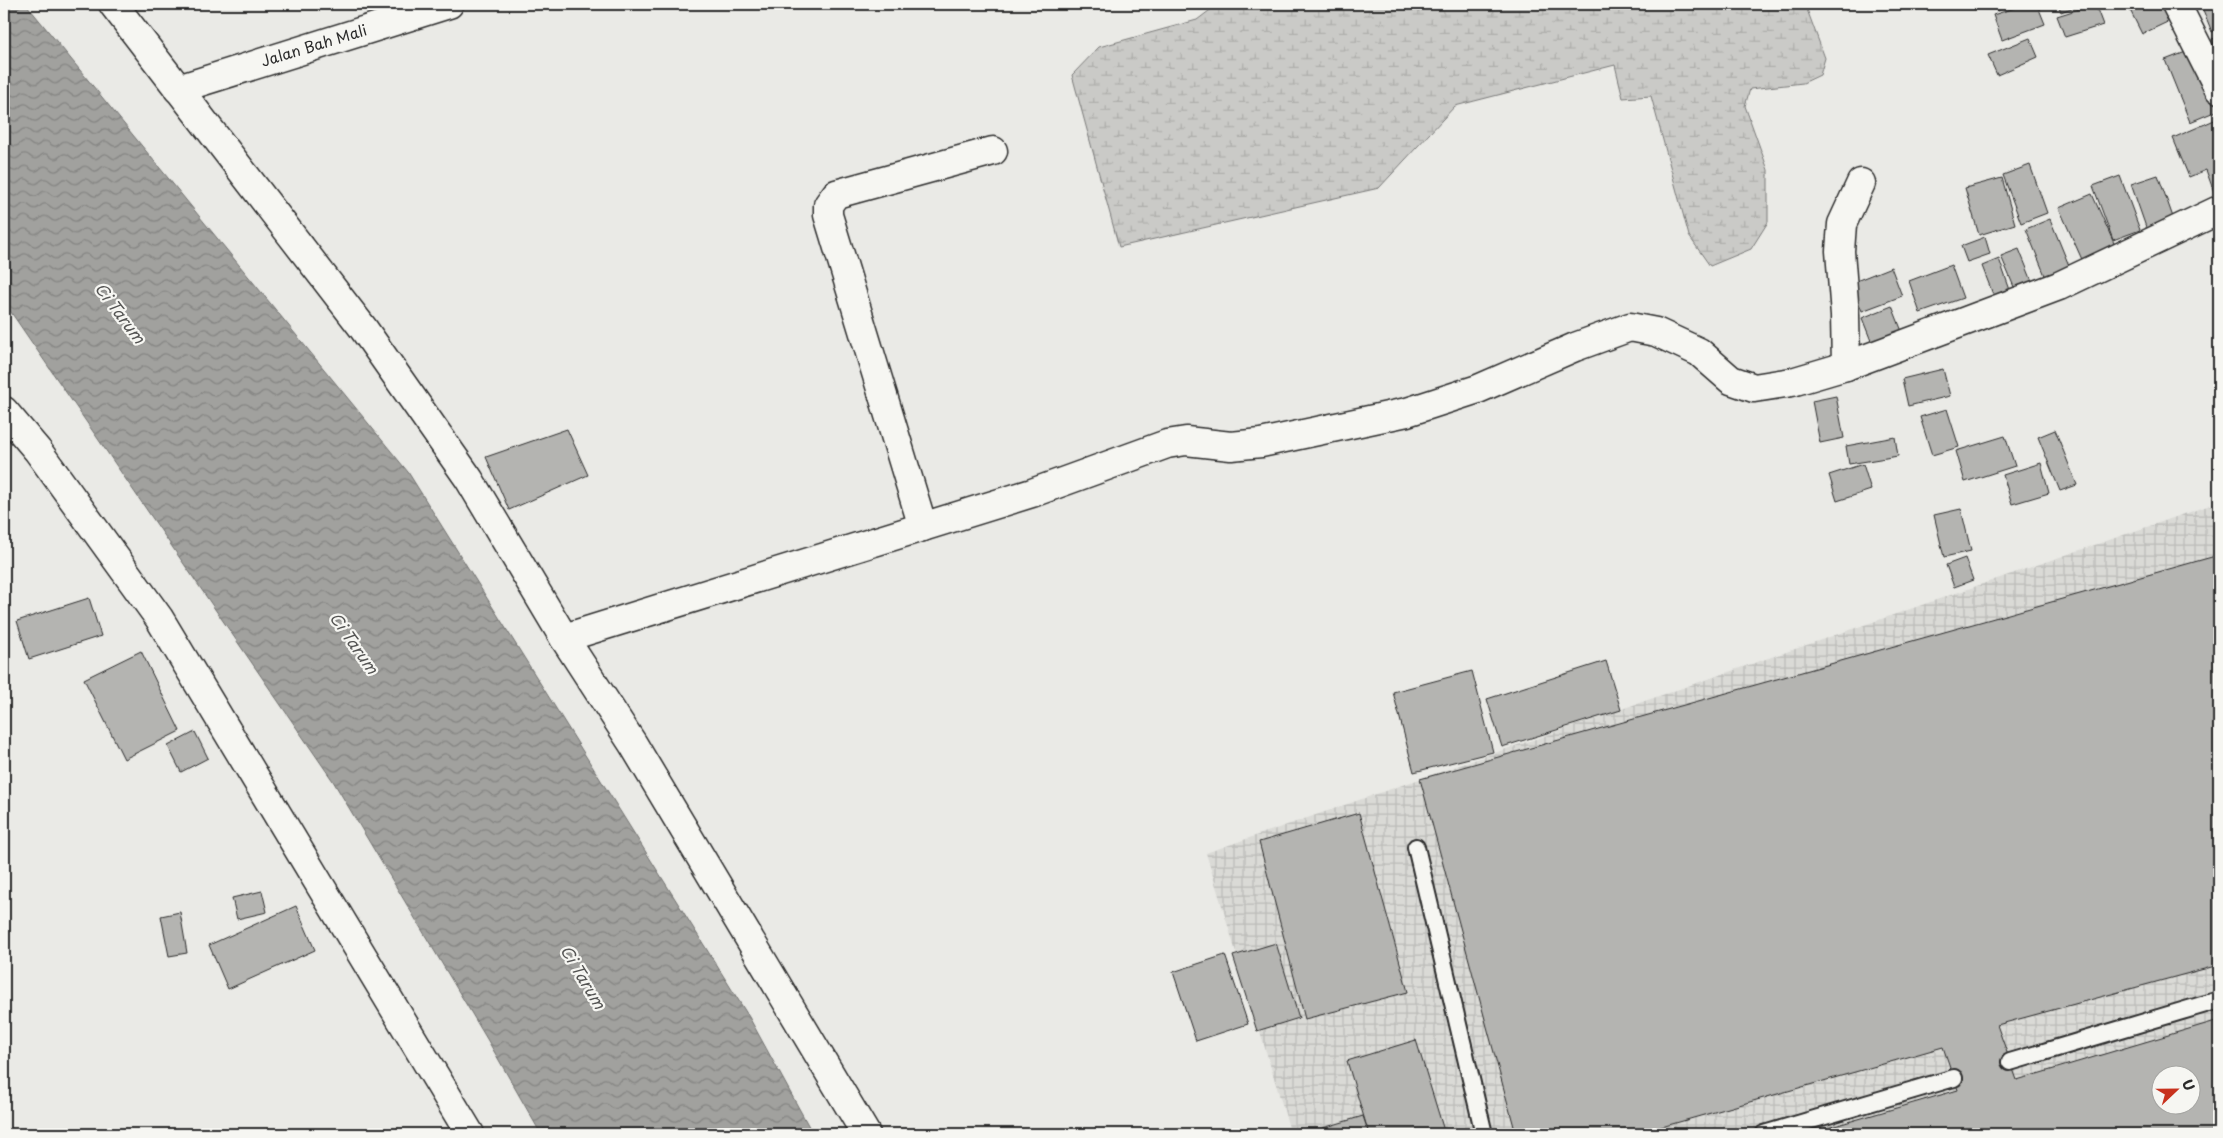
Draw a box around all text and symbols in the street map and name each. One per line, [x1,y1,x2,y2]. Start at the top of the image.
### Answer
street label: Jalan Bah Mali [258,17,369,72]
water label: Ci Tarum [90,277,152,348]
water label: Ci Tarum [325,607,385,679]
water label: Ci Tarum [555,940,613,1013]
north arrow [2150,1066,2200,1116]
text: U [2177,1076,2200,1094]

